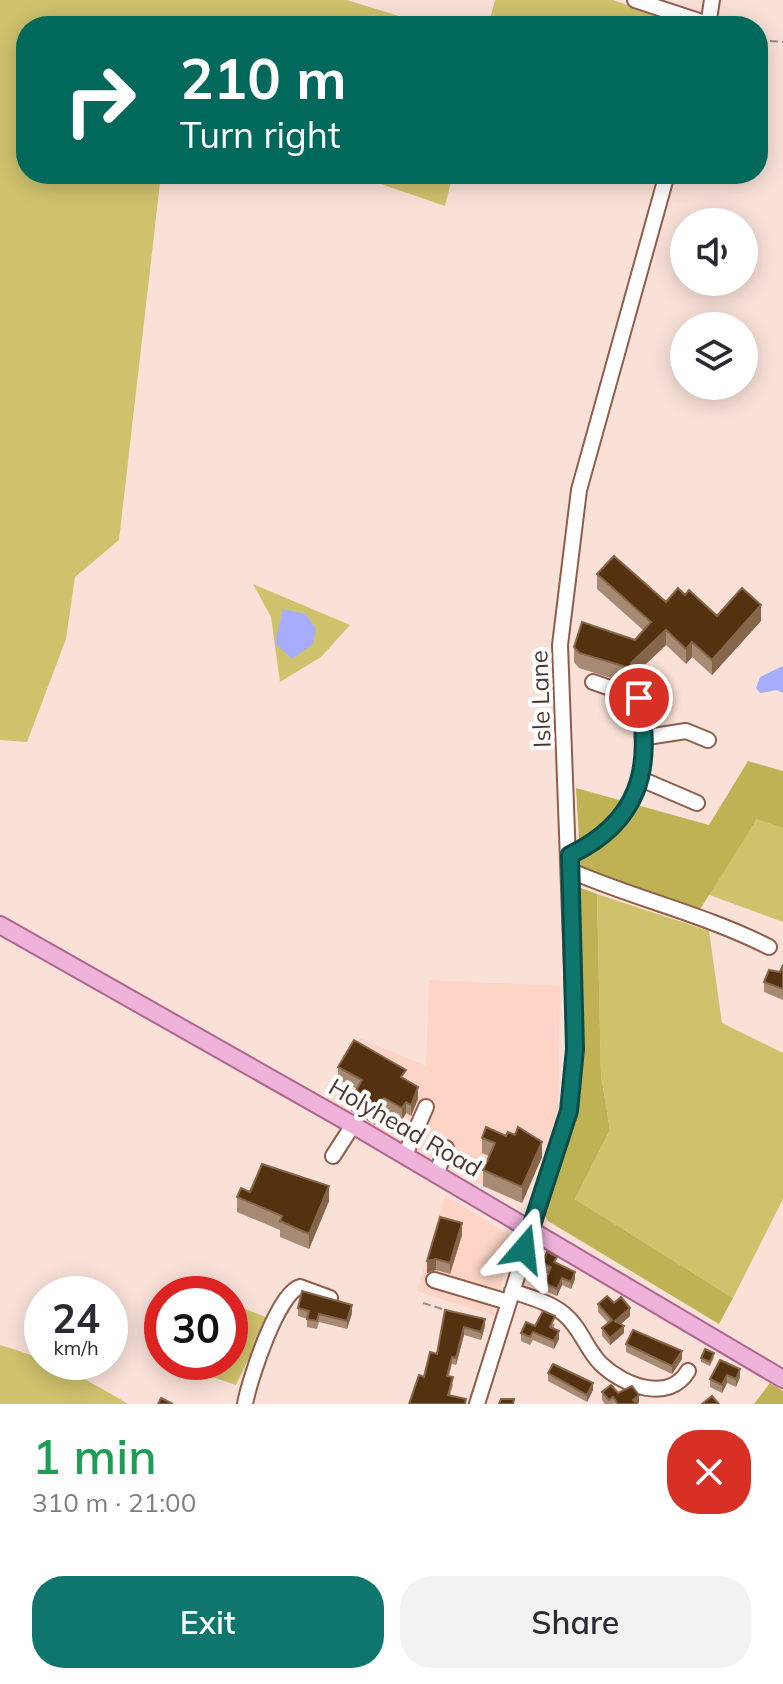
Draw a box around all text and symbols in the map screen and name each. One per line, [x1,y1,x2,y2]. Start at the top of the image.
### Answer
text: 210 m [180,43,347,113]
icon: right [48,48,152,152]
text: Turn right [180,112,341,157]
map controls [670,208,758,400]
button: sound [670,208,758,296]
button: layers [670,312,758,400]
street label: Isle Lane [523,650,557,748]
pin [605,664,673,732]
icon: arrive [617,676,661,720]
street label: Holyhead Road [324,1071,487,1183]
position arrow [482,1207,566,1291]
speed limit sign: 30 [144,1276,248,1380]
text: 24 [52,1293,100,1343]
text: km/h [53,1335,99,1360]
text: 1 min [32,1426,157,1486]
button: close [667,1430,751,1514]
text: 310 m · 21:00 [32,1486,196,1519]
button: Exit [32,1576,384,1668]
button: Share [400,1576,751,1668]

